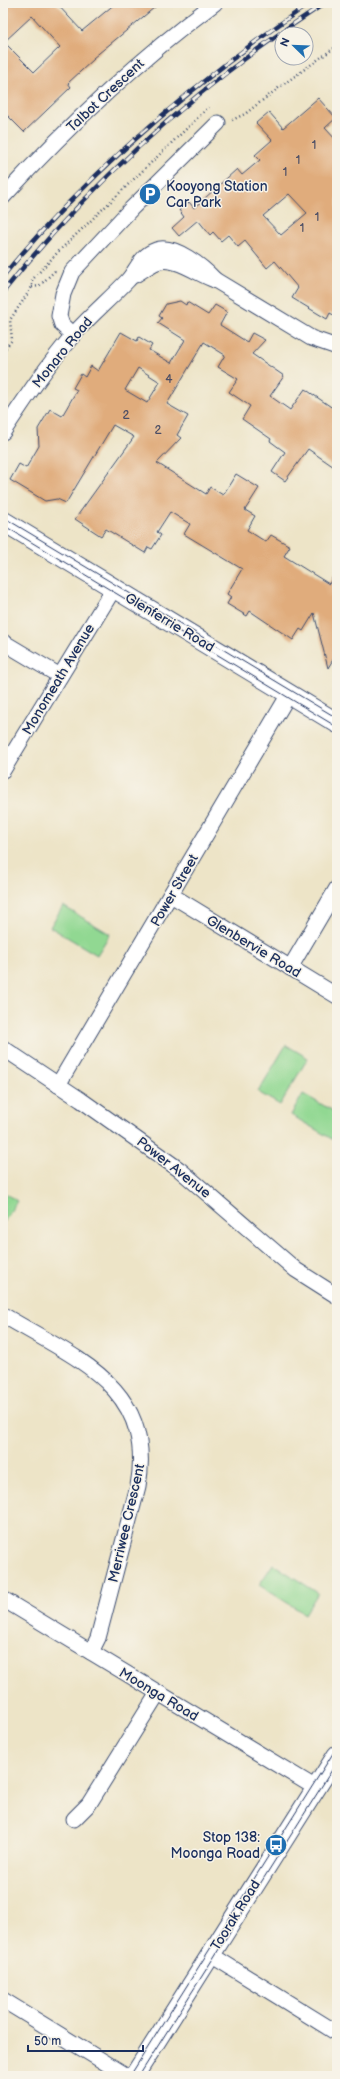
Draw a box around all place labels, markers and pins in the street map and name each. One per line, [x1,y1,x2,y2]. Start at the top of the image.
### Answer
place label: Kooyong Station Car Park [166,178,268,211]
parking icon: Kooyong Station Car Park [137,181,163,207]
place label: Stop 138: Moonga Road [170,1829,260,1862]
bus stop icon: Stop 138: Moonga Road [263,1832,289,1858]

